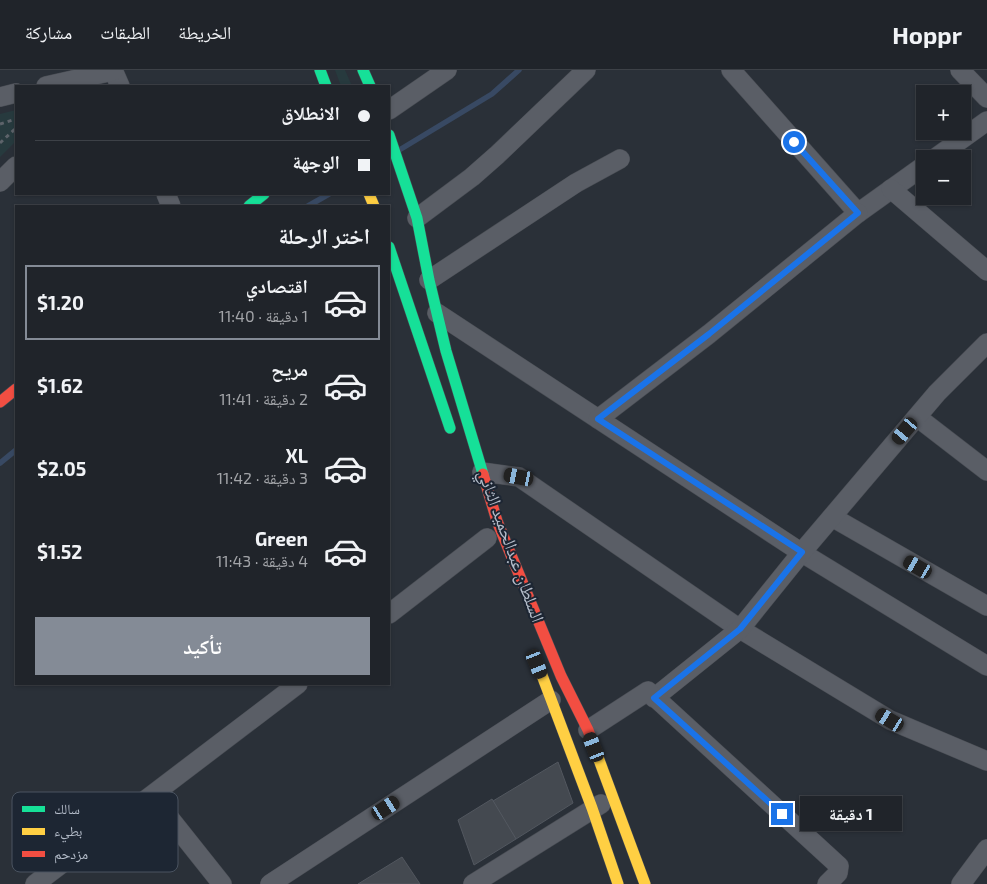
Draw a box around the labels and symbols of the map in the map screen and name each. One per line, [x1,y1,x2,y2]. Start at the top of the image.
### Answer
route start [783,131,805,153]
car [889,415,920,447]
street label: السلطان عبدالحميد الثاني [470,466,550,627]
car [502,467,535,487]
car [901,553,934,581]
car [524,647,549,681]
car [873,706,906,734]
car [581,730,606,764]
legend [12,792,178,872]
car [369,794,402,822]
callout: 1 دقيقة [800,796,902,832]
text: سالك [54,800,80,817]
route end [771,803,793,825]
text: بطيء [54,822,83,843]
text: مزدحم [54,845,88,864]

